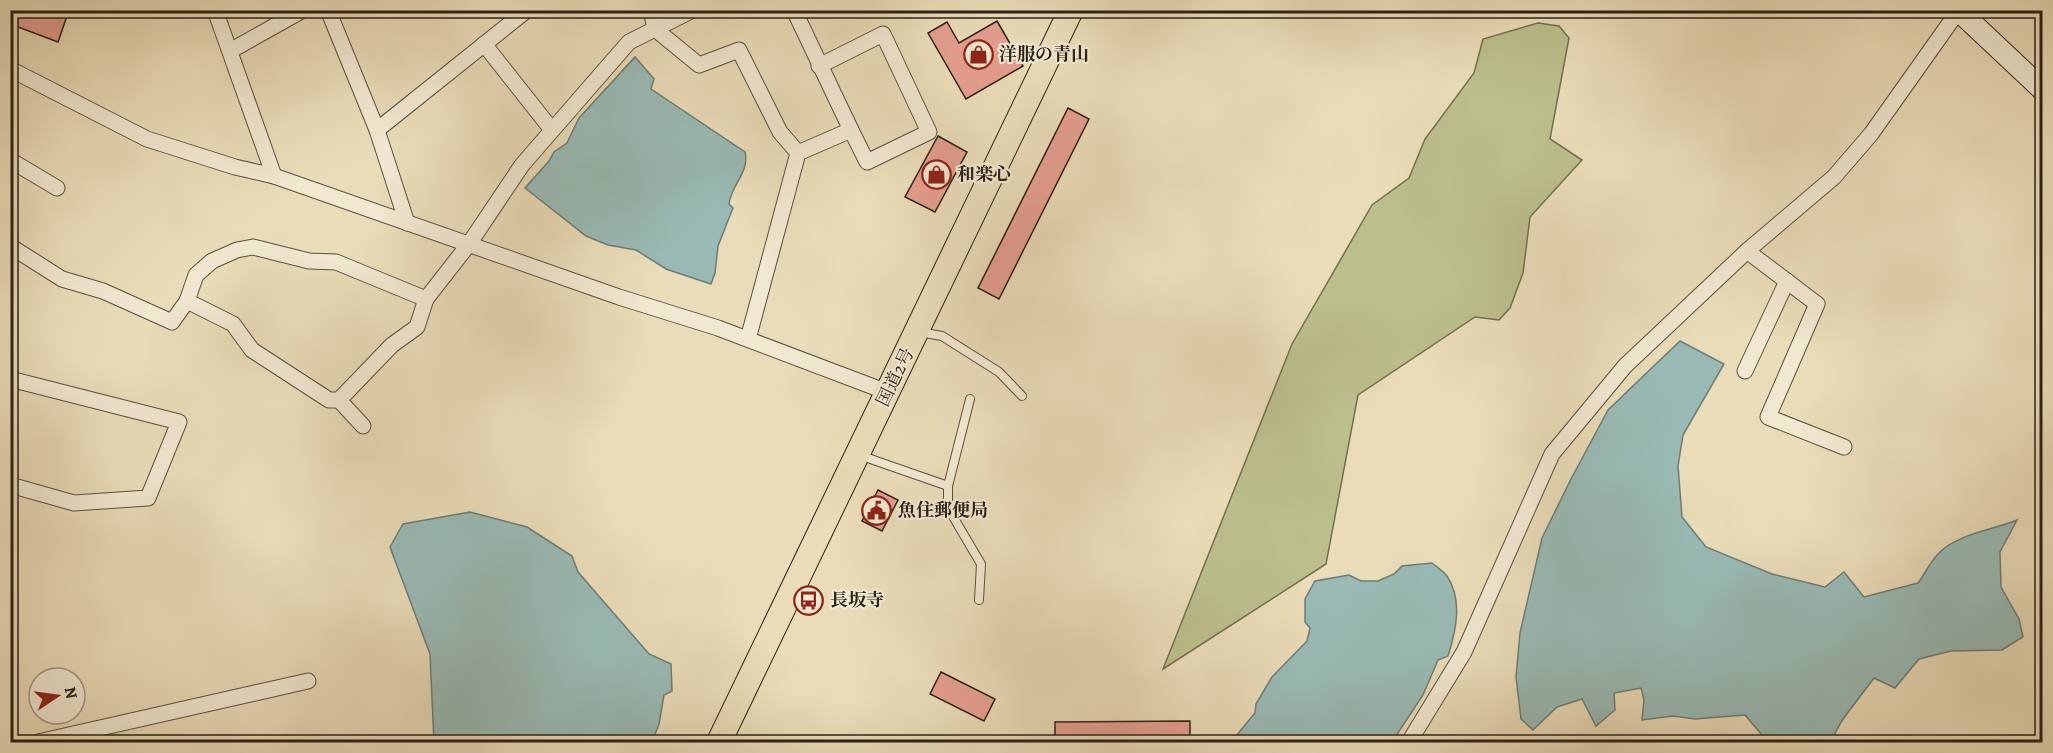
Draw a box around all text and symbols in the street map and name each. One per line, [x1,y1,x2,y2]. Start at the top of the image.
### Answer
shop icon: 洋服の青山 [962,38,994,70]
place label: 洋服の青山 [999,42,1089,66]
shop icon: 和楽心 [920,158,952,190]
place label: 和楽心 [957,162,1011,186]
street label: 国道2号 [871,344,919,410]
public building icon: 魚住郵便局 [861,494,893,526]
place label: 魚住郵便局 [898,498,988,522]
bus stop icon: 長坂寺 [793,584,825,616]
place label: 長坂寺 [830,588,884,612]
north arrow [27,666,87,726]
text: N [59,685,83,701]

